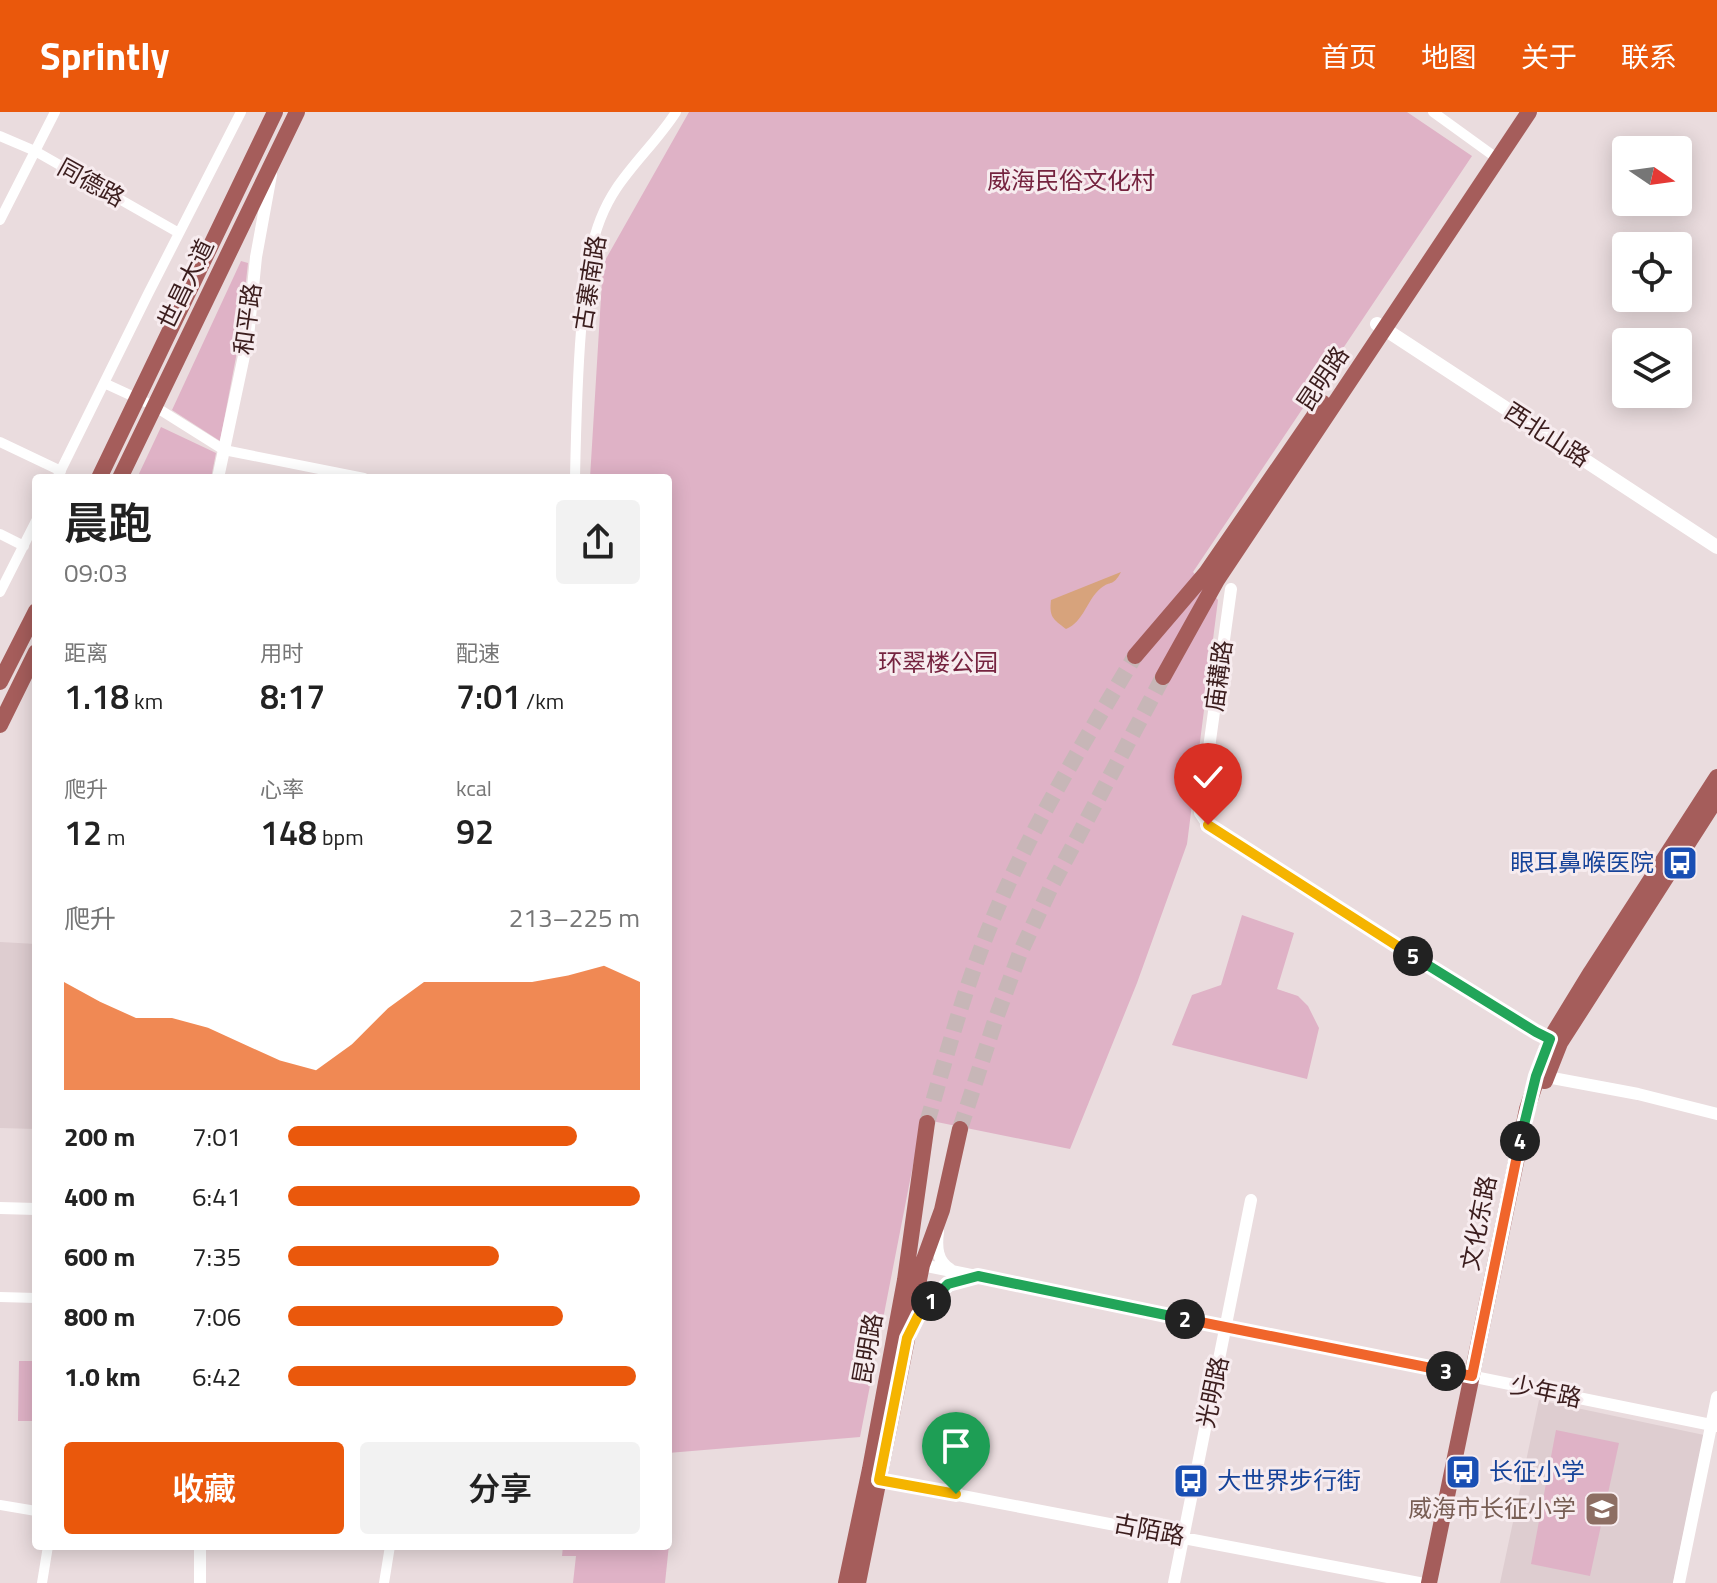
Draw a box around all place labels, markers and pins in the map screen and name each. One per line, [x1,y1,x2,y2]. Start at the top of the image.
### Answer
pin [1174,743,1242,825]
place label: 眼耳鼻喉医院 [1510,844,1654,880]
bus stop icon: 眼耳鼻喉医院 [1661,844,1699,882]
pin: 5 [1393,936,1433,976]
pin: 4 [1500,1121,1540,1161]
pin: 1 [911,1281,951,1321]
pin: 2 [1165,1299,1205,1339]
pin: 3 [1426,1351,1466,1391]
pin [922,1412,990,1494]
bus stop icon: 长征小学 [1444,1453,1482,1491]
place label: 长征小学 [1489,1453,1585,1489]
bus stop icon: 大世界步行街 [1172,1462,1210,1500]
place label: 大世界步行街 [1217,1462,1361,1498]
place label: 威海市长征小学 [1408,1490,1576,1526]
school or university icon: 威海市长征小学 [1583,1490,1621,1528]

